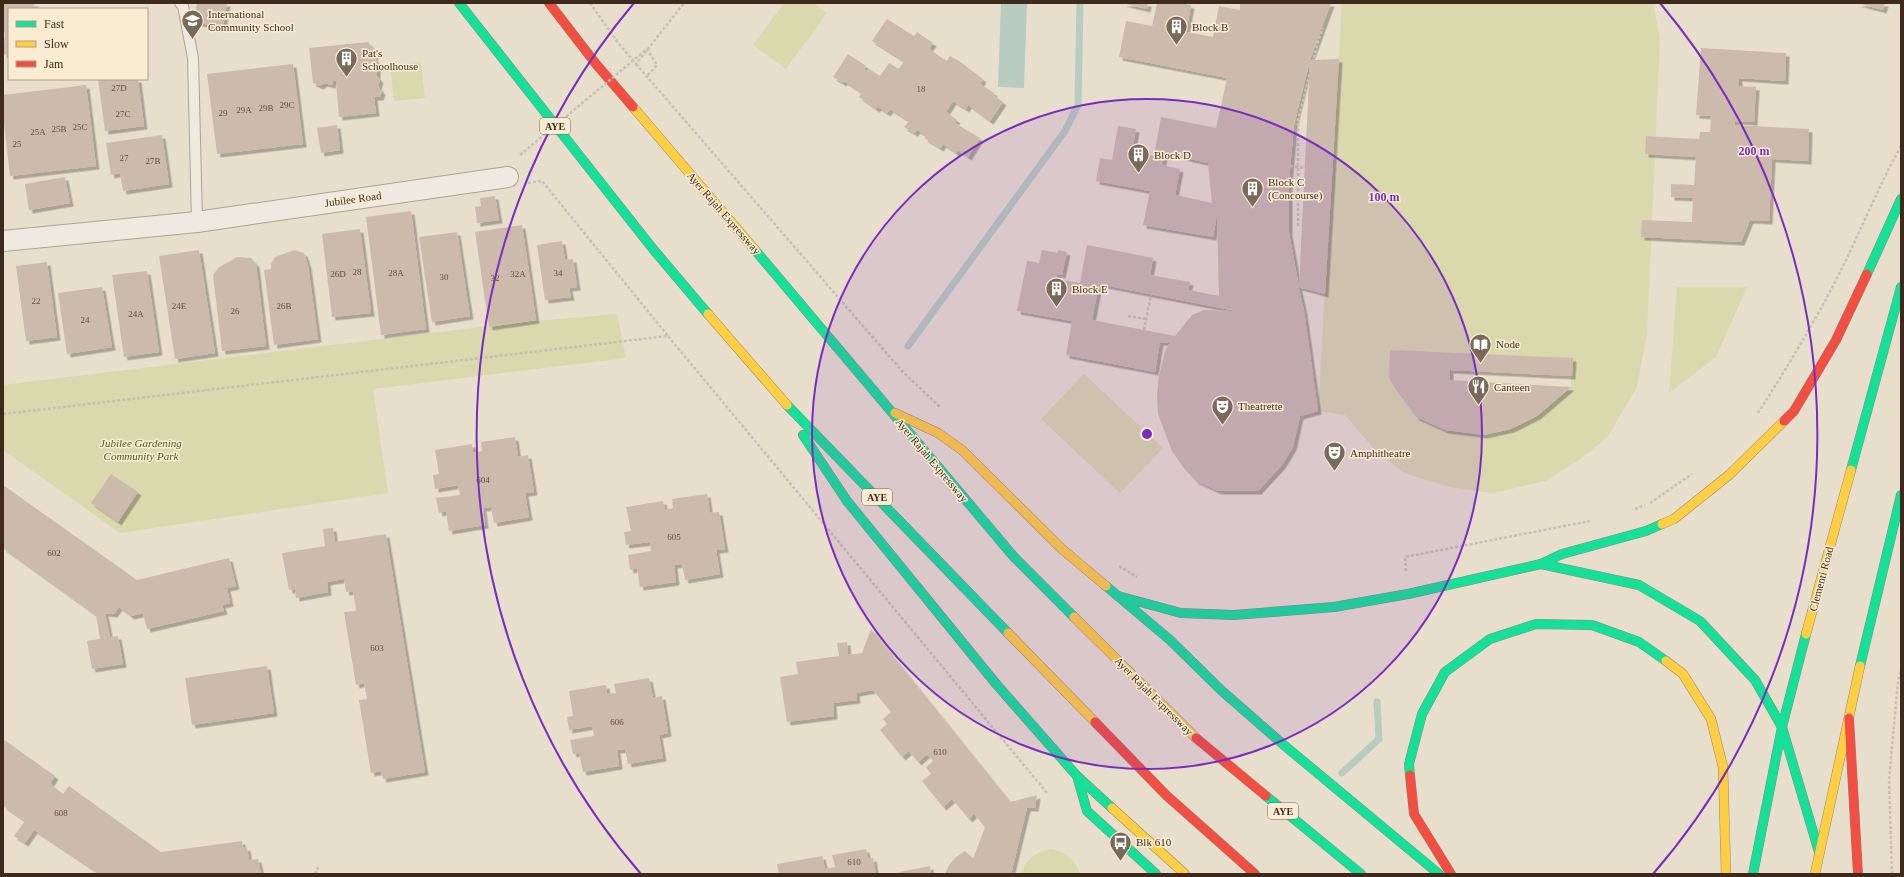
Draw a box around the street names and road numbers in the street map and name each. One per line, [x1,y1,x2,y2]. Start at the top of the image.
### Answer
road number: AYE [540,118,570,134]
street label: Ayer Rajah Expressway [685,169,763,257]
street label: Jubilee Road [324,189,383,209]
street label: Ayer Rajah Expressway [894,416,971,505]
road number: AYE [862,489,892,505]
street label: Clementi Road [1807,545,1836,613]
street label: Ayer Rajah Expressway [1113,655,1196,738]
road number: AYE [1268,803,1298,819]

